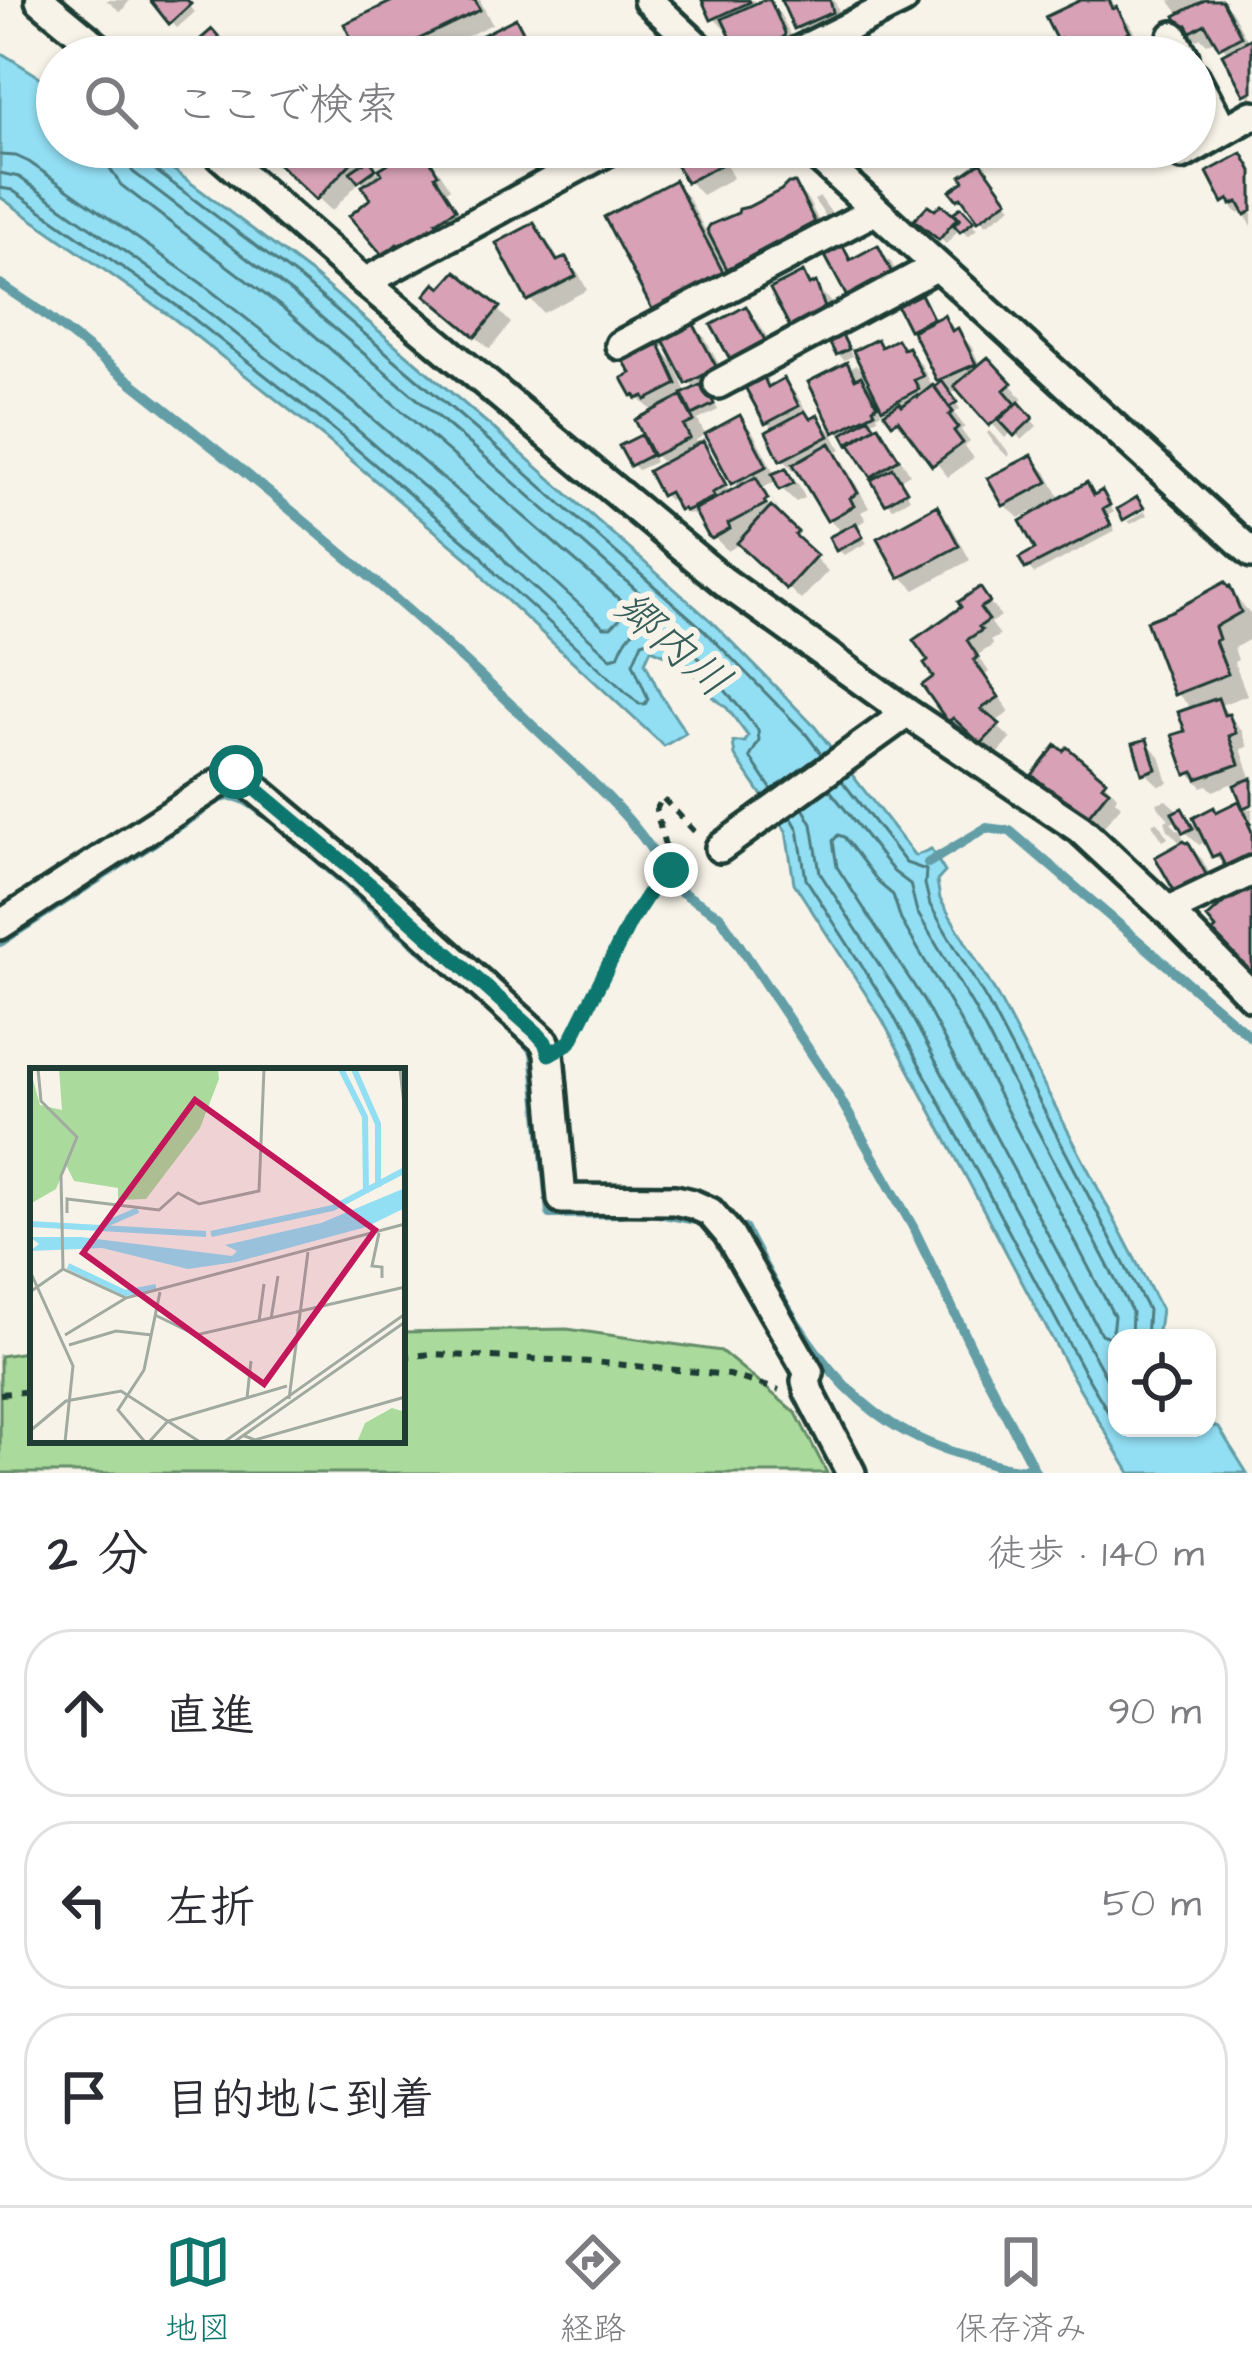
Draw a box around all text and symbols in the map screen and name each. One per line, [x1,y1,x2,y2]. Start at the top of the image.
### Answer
search box [36,36,1216,168]
icon: search [78,69,144,135]
text: ここで検索 [174,75,399,137]
water label: 郷内川 [601,578,743,713]
route start [209,745,263,799]
route end [644,843,698,897]
inset map [30,1068,405,1443]
map controls [1108,1329,1216,1437]
button: locate [1108,1329,1216,1437]
text: 2 分 [48,1520,149,1591]
text: 徒歩 · 140 m [987,1528,1204,1582]
icon: ahead [51,1680,117,1746]
text: 直進 [165,1686,255,1748]
text: 90 m [1108,1686,1201,1740]
icon: left [51,1872,117,1938]
text: 左折 [165,1878,255,1940]
text: 50 m [1103,1878,1201,1932]
icon: arrive [51,2064,117,2130]
text: 目的地に到着 [165,2070,435,2132]
tab: 地図 [165,2229,231,2352]
tab: 経路 [560,2229,626,2352]
tab: 保存済み [955,2229,1087,2352]

